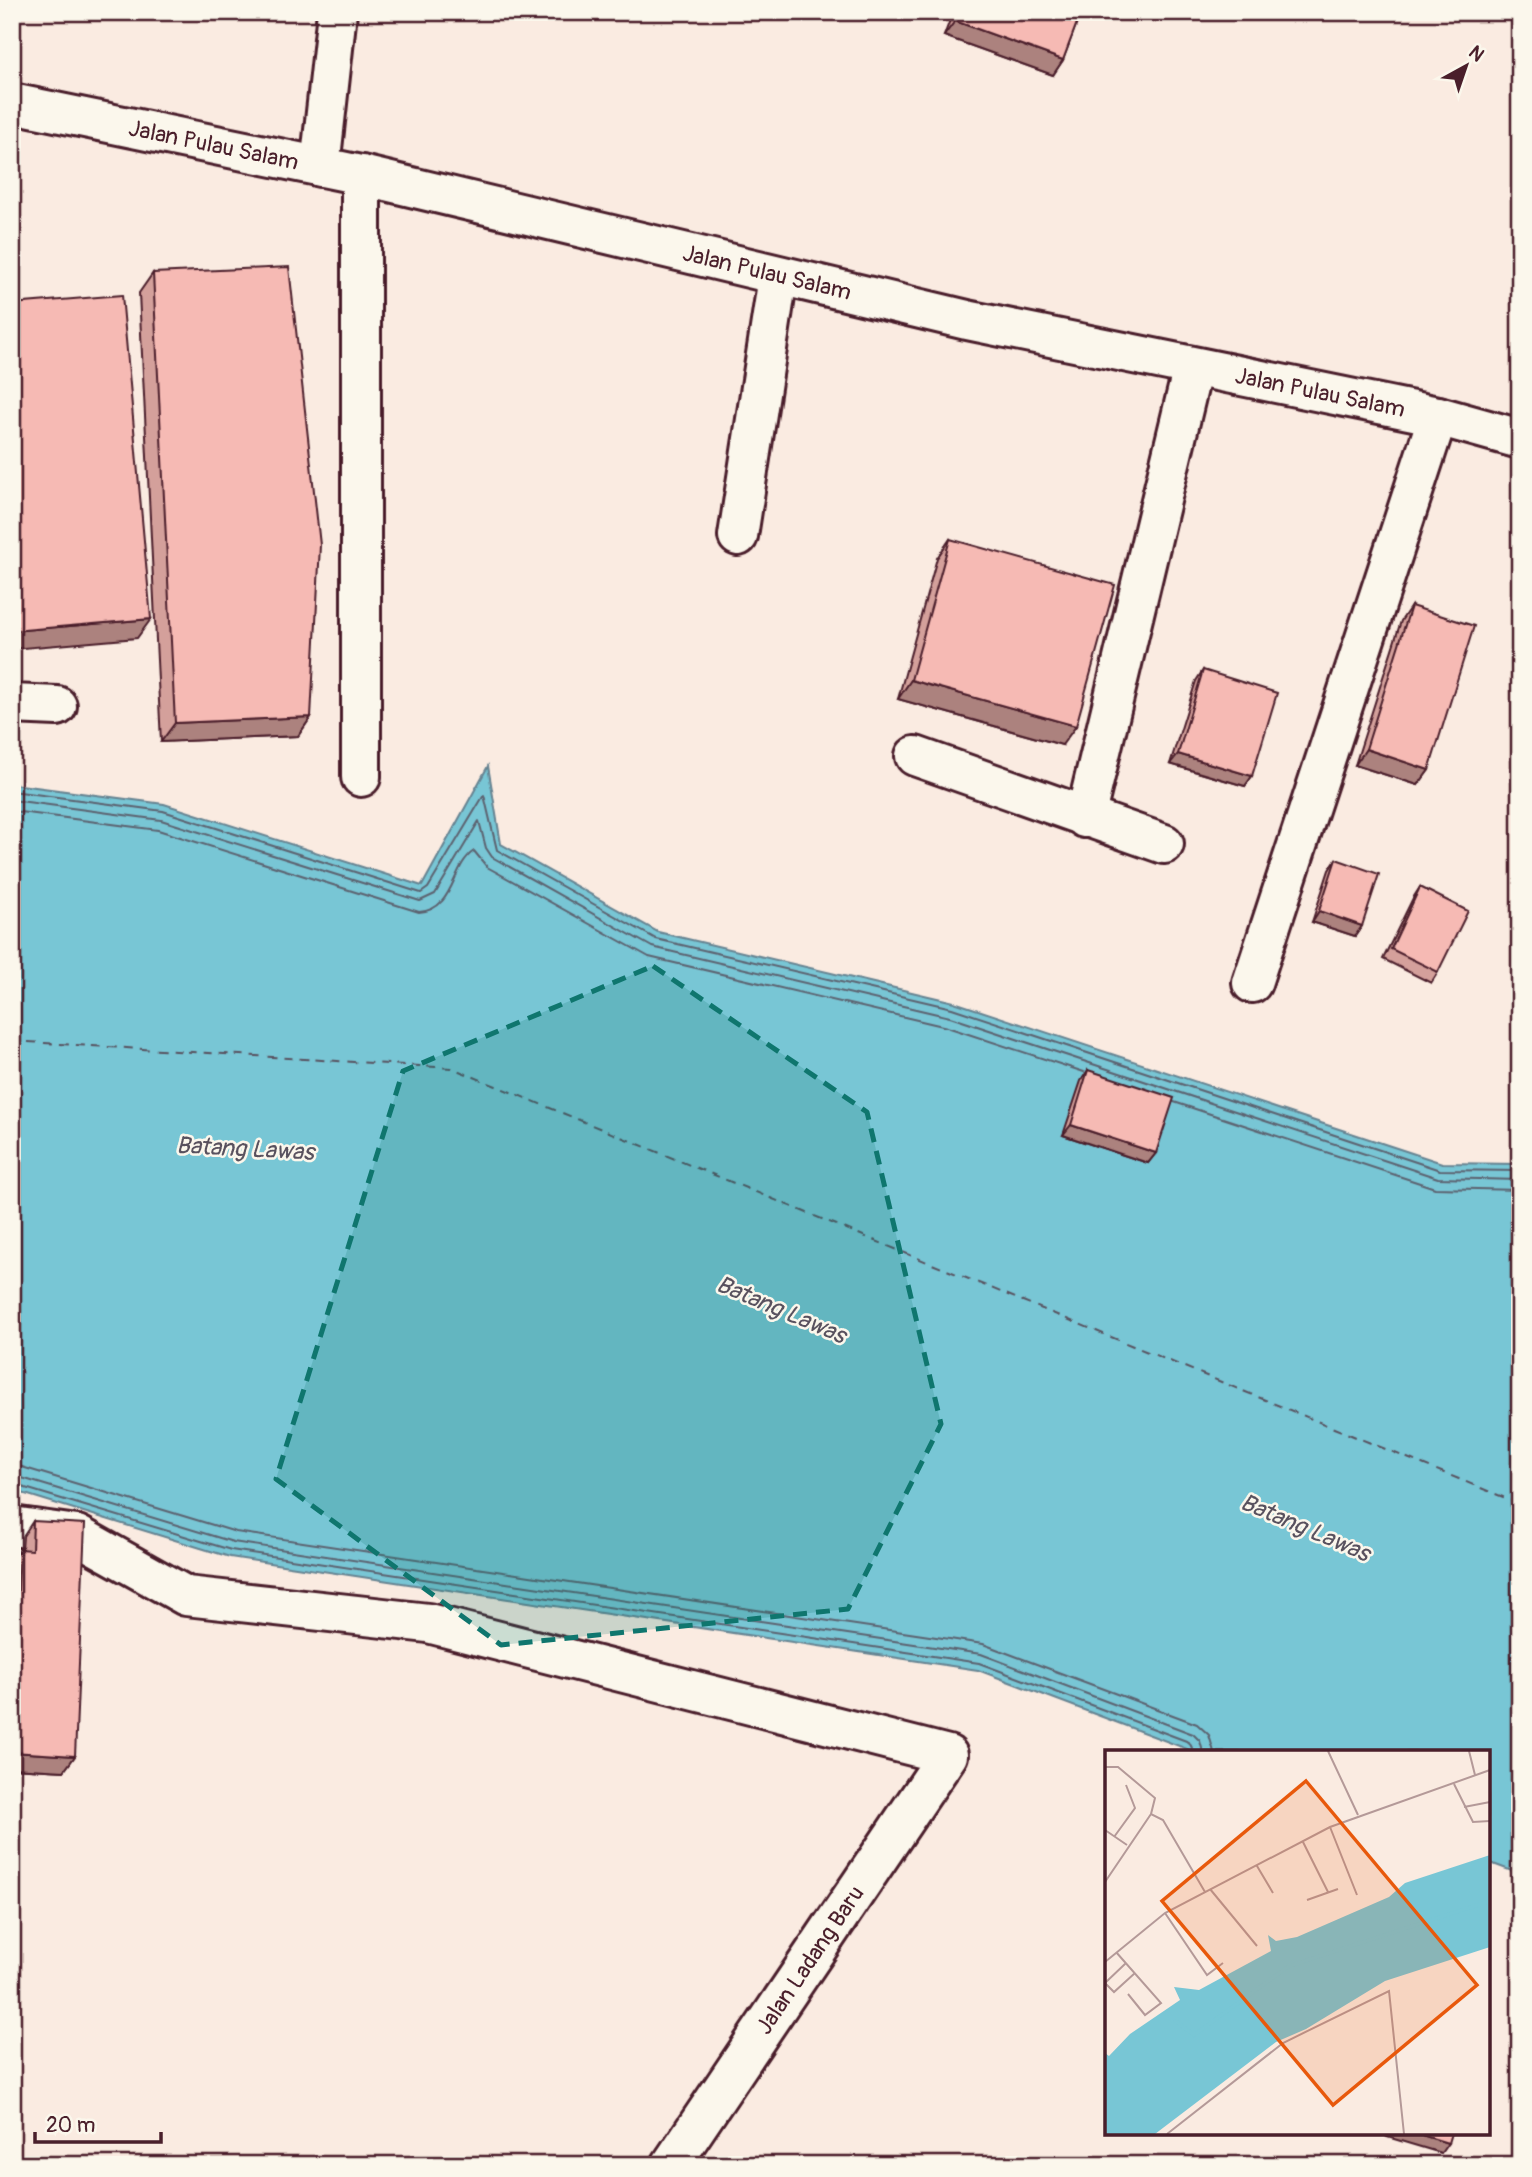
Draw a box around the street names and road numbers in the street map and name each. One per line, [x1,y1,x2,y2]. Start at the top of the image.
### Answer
street label: Jalan Pulau Salam [126,113,301,176]
street label: Jalan Pulau Salam [680,238,854,306]
street label: Jalan Pulau Salam [1233,361,1408,423]
street label: Jalan Ladang Baru [750,1880,870,2040]

